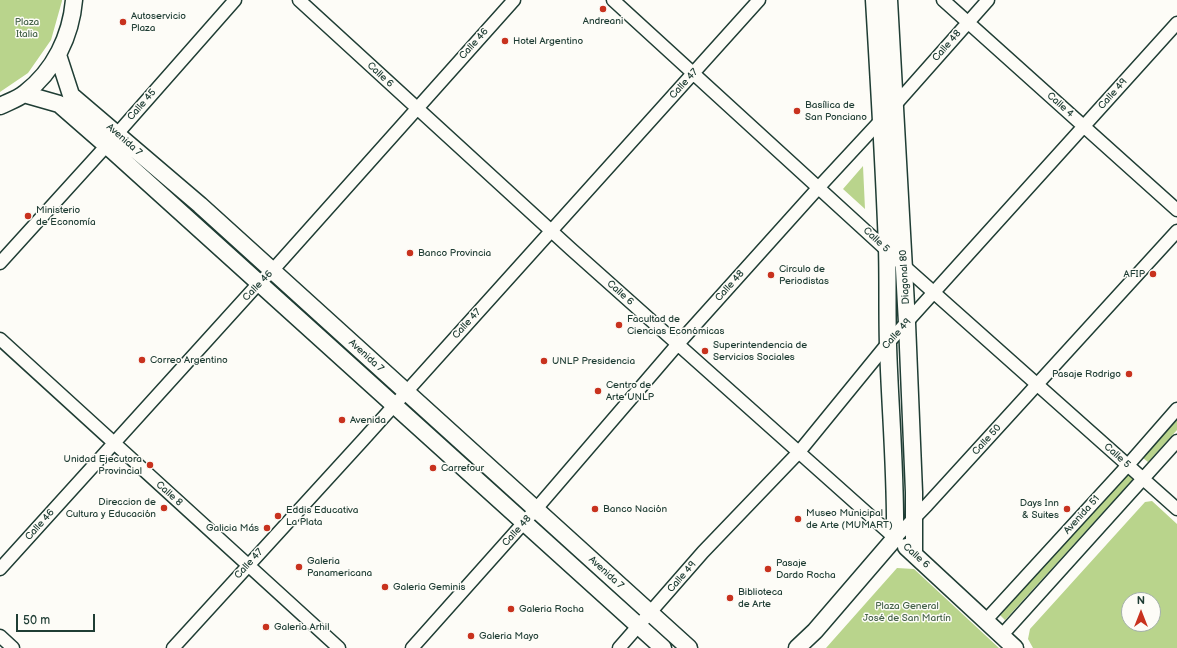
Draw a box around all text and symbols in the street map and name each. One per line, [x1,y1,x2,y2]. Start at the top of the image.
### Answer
marker: Andreani [598,4,608,14]
place label: Autoservicio Plaza [131,10,186,34]
place label: Andreani [583,15,623,27]
park label: Plaza Italia [15,16,39,40]
marker: Autoservicio Plaza [118,17,128,27]
street label: Calle 46 [457,26,491,62]
street label: Calle 48 [930,28,964,64]
place label: Hotel Argentino [513,35,583,47]
marker: Hotel Argentino [500,36,510,46]
street label: Calle 6 [364,60,396,90]
street label: Calle 47 [667,66,701,102]
street label: Calle 49 [1096,76,1130,112]
street label: Calle 45 [125,87,159,123]
street label: Calle 4 [1044,90,1076,120]
place label: Basílica de San Ponciano [805,99,867,122]
marker: Basílica de San Ponciano [792,106,802,116]
street label: Avenida 7 [104,121,144,159]
place label: Ministerio de Economía [36,204,96,228]
marker: Ministerio de Economía [23,211,33,221]
street label: Calle 5 [860,225,892,255]
place label: Banco Provincia [418,247,491,259]
marker: Banco Provincia [405,248,415,258]
street label: Diagonal 80 [898,249,912,305]
place label: Circulo de Periodistas [779,263,829,286]
street label: Calle 46 [240,268,276,304]
street label: Calle 48 [713,268,747,304]
place label: AFIP [1124,268,1145,280]
marker: AFIP [1148,269,1158,279]
marker: Circulo de Periodistas [766,270,776,280]
street label: Calle 6 [604,278,636,308]
street label: Calle 47 [450,306,484,342]
place label: Facultad de Ciencias Económicas [627,313,724,336]
street label: Calle 49 [880,316,914,352]
marker: Facultad de Ciencias Económicas [614,320,624,330]
street label: Avenida 7 [346,337,386,375]
place label: Superintendencia de Servicios Sociales [713,339,807,362]
marker: Superintendencia de Servicios Sociales [700,346,710,356]
place label: Correo Argentino [150,354,228,366]
marker: Correo Argentino [137,355,147,365]
place label: UNLP Presidencia [552,355,635,367]
marker: UNLP Presidencia [539,356,549,366]
place label: Pasaje Rodrigo [1052,368,1121,380]
marker: Pasaje Rodrigo [1124,369,1134,379]
place label: Centro de Arte UNLP [606,379,654,402]
marker: Centro de Arte UNLP [593,386,603,396]
place label: Avenida [350,414,386,426]
marker: Avenida [337,415,347,425]
street label: Calle 50 [970,422,1004,458]
street label: Calle 5 [1101,441,1133,471]
place label: Unidad Ejecutora Provincial [64,453,142,476]
marker: Unidad Ejecutora Provincial [145,460,155,470]
place label: Carrefour [441,462,484,474]
marker: Carrefour [428,463,438,473]
street label: Calle 8 [153,479,185,509]
street label: Avenida 51 [1061,493,1103,537]
place label: Direccion de Cultura y Educación [66,496,156,520]
place label: Days Inn & Suites [1020,497,1059,520]
marker: Direccion de Cultura y Educación [159,503,169,513]
place label: Banco Nación [603,503,667,515]
place label: Eddis Educativa La Plata [286,504,358,528]
marker: Banco Nación [590,504,600,514]
marker: Days Inn & Suites [1062,504,1072,514]
street label: Calle 46 [23,507,57,543]
place label: Museo Municipal de Arte (MUMART) [806,507,893,530]
marker: Eddis Educativa La Plata [273,511,283,521]
street label: Calle 48 [500,513,534,549]
marker: Museo Municipal de Arte (MUMART) [793,514,803,524]
place label: Galicia Más [206,522,259,534]
marker: Galicia Más [262,523,272,533]
street label: Calle 6 [900,541,932,571]
street label: Calle 47 [232,546,266,582]
street label: Avenida 7 [586,554,626,592]
place label: Galeria Panamericana [307,555,372,578]
place label: Pasaje Dardo Rocha [776,557,836,580]
street label: Calle 49 [665,559,699,595]
marker: Galeria Panamericana [294,562,304,572]
marker: Pasaje Dardo Rocha [763,564,773,574]
place label: Galeria Geminis [393,581,466,593]
marker: Galeria Geminis [380,582,390,592]
place label: Biblioteca de Arte [738,586,783,610]
north arrow [1121,592,1161,632]
marker: Biblioteca de Arte [725,593,735,603]
text: N [1137,594,1145,607]
park label: Plaza General José de San Martín [863,600,951,624]
place label: Galeria Rocha [519,603,584,615]
marker: Galeria Rocha [506,604,516,614]
scale bar [18,606,97,632]
text: 50 m [23,613,50,628]
place label: Galeria Arhil [274,621,329,633]
marker: Galeria Arhil [261,622,271,632]
place label: Galeria Mayo [479,630,539,642]
marker: Galeria Mayo [466,631,476,641]

